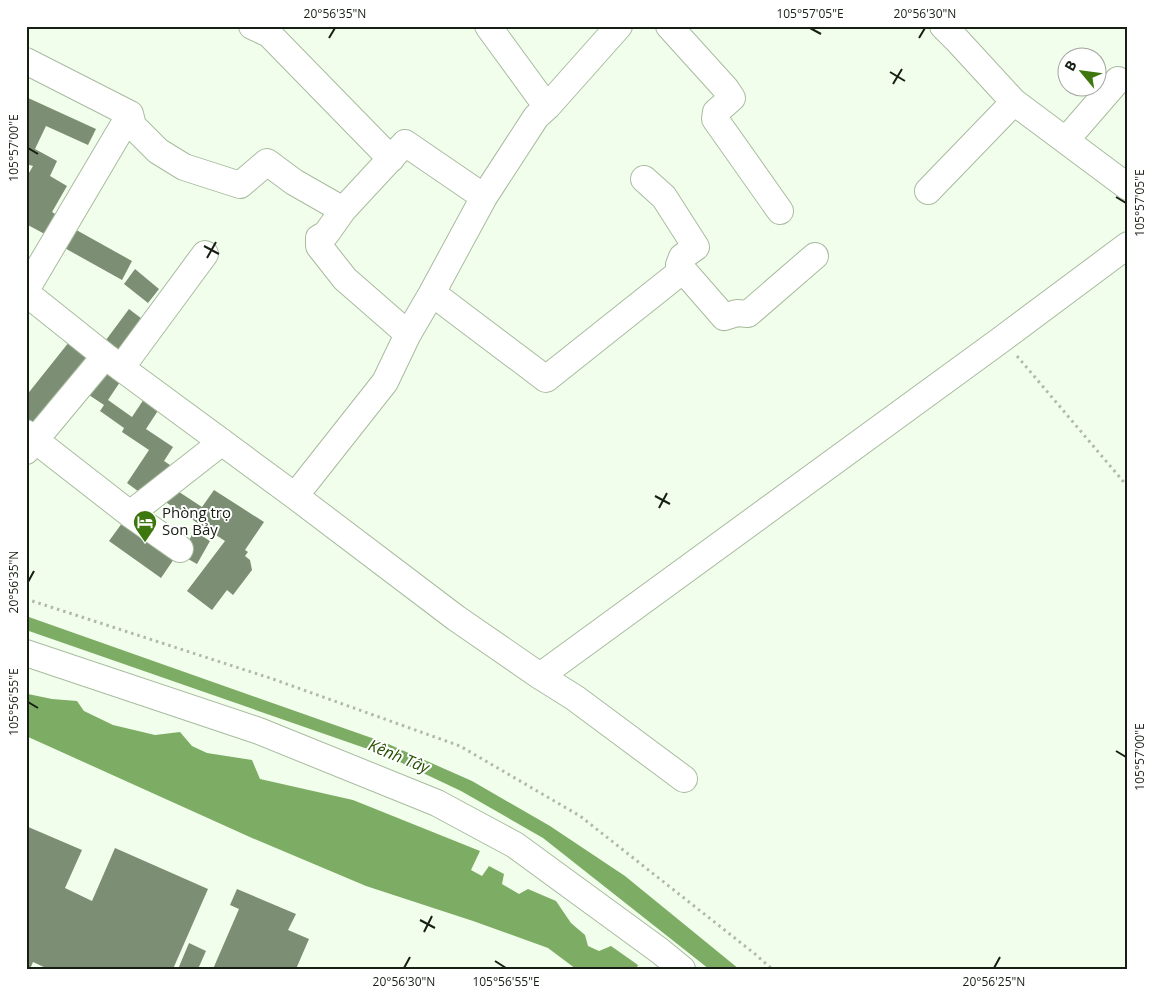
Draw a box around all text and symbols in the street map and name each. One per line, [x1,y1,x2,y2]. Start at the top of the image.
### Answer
text: 20°56'35"N [304,5,366,22]
text: 105°57'05"E [776,5,844,22]
text: 20°56'30"N [894,5,956,22]
north arrow [1056,48,1106,98]
text: B [1060,57,1081,74]
text: 105°57'00"E [5,114,22,182]
text: 105°57'05"E [1131,169,1148,237]
place label: Phòng trọ Son Bảy [162,502,231,539]
hotel icon: Phòng trọ Son Bảy [132,509,158,543]
text: 20°56'35"N [5,551,22,613]
text: 105°56'55"E [5,668,22,736]
text: 105°57'00"E [1131,723,1148,791]
water label: Kênh Tây [365,734,434,779]
text: 20°56'30"N [373,973,435,990]
text: 105°56'55"E [472,973,540,990]
text: 20°56'25"N [963,973,1025,990]

